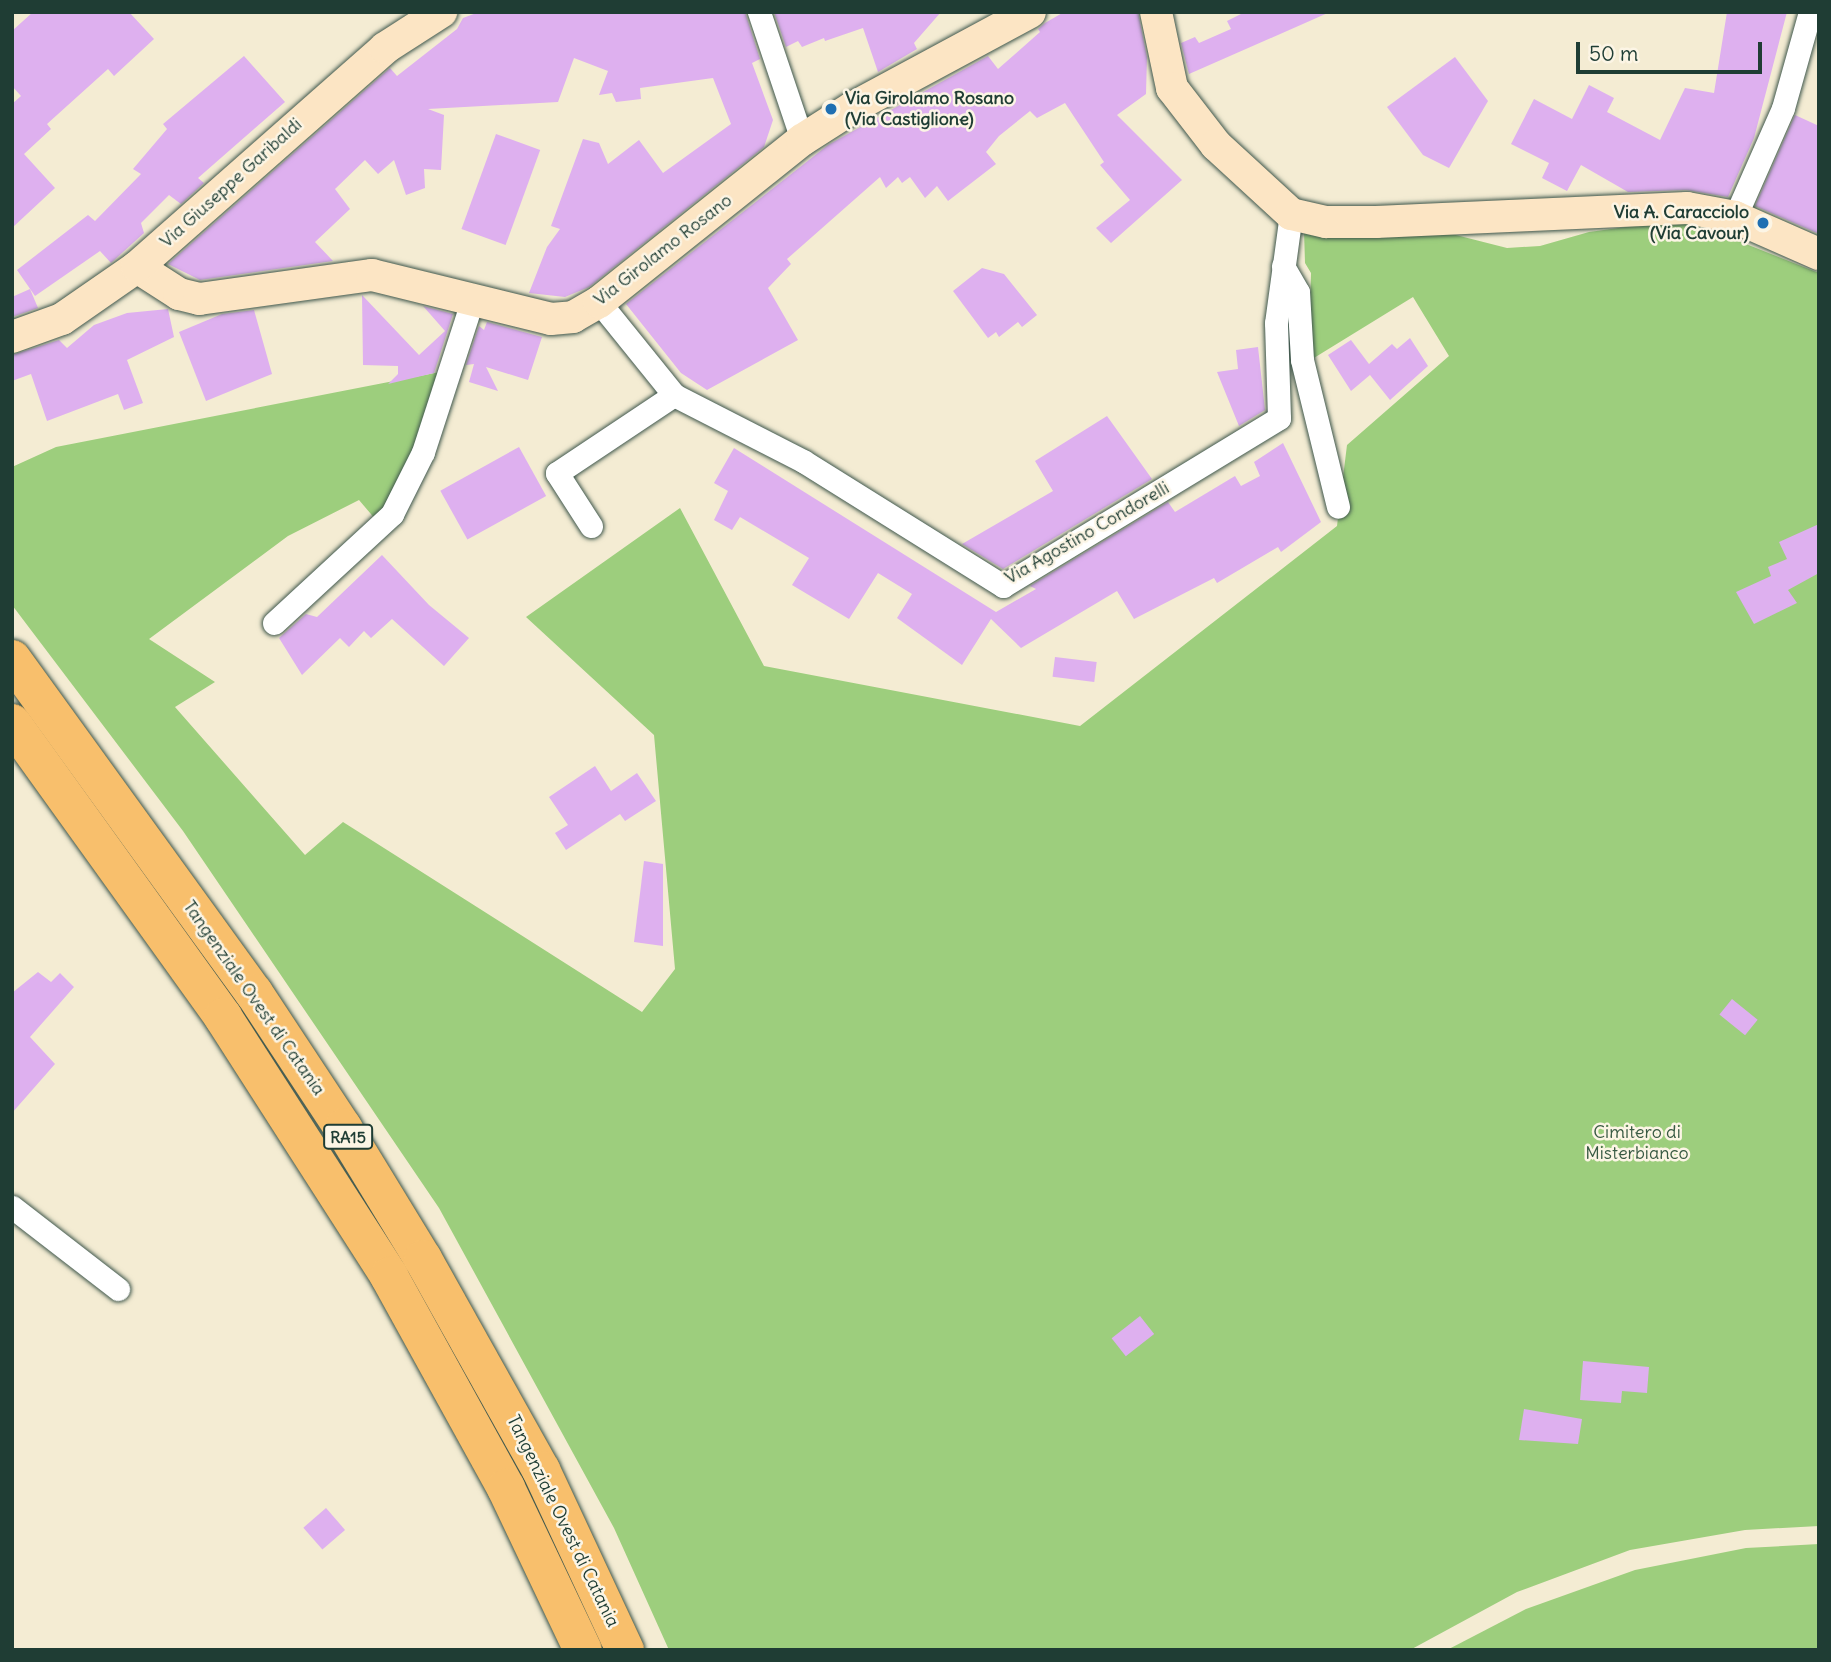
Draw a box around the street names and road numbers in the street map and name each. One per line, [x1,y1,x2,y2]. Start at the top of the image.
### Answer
street label: Via Giuseppe Garibaldi [156,114,306,252]
street label: Via Girolamo Rosano [590,189,736,311]
street label: Via Agostino Condorelli [1001,477,1173,589]
street label: Tangenziale Ovest di Catania [178,896,330,1100]
road number: RA15 [322,1124,374,1149]
street label: Tangenziale Ovest di Catania [502,1412,624,1630]

